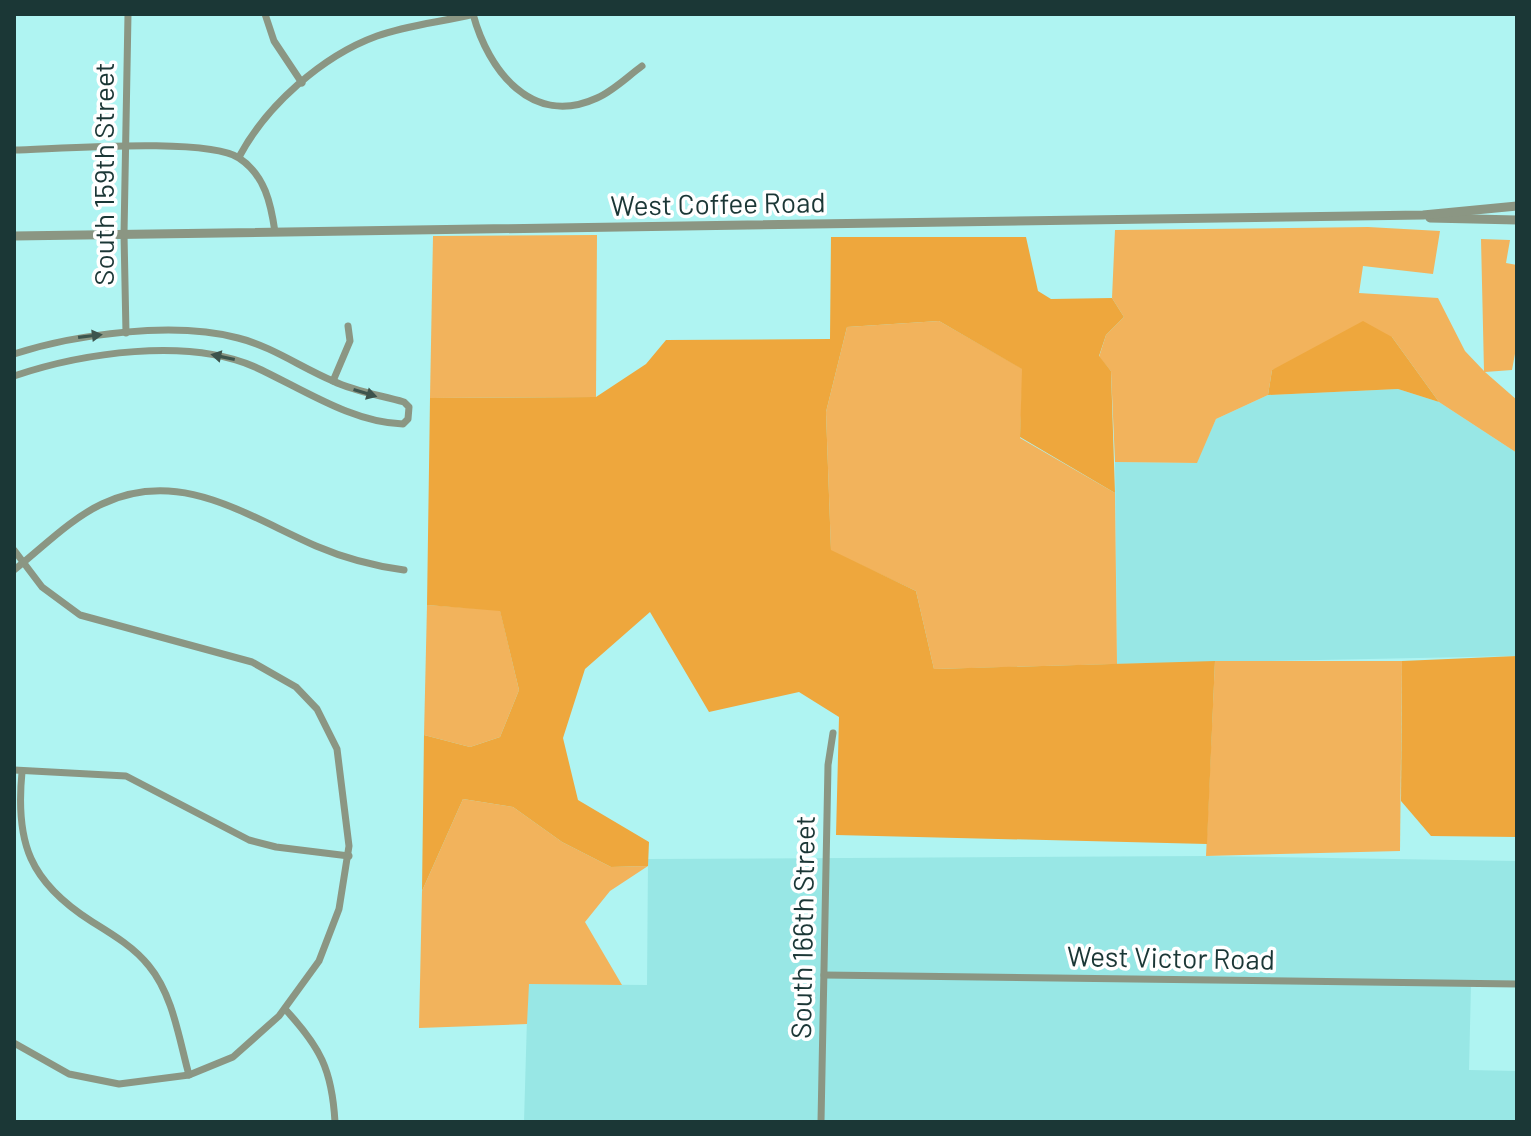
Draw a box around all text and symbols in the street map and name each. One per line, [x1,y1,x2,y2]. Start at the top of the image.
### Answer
street label: South 159th Street [86,62,120,286]
street label: West Coffee Road [610,184,826,222]
one-way arrow [77,329,102,342]
one-way arrow [210,351,235,363]
one-way arrow [354,387,378,400]
street label: South 166th Street [783,815,821,1039]
street label: West Victor Road [1067,938,1275,976]

